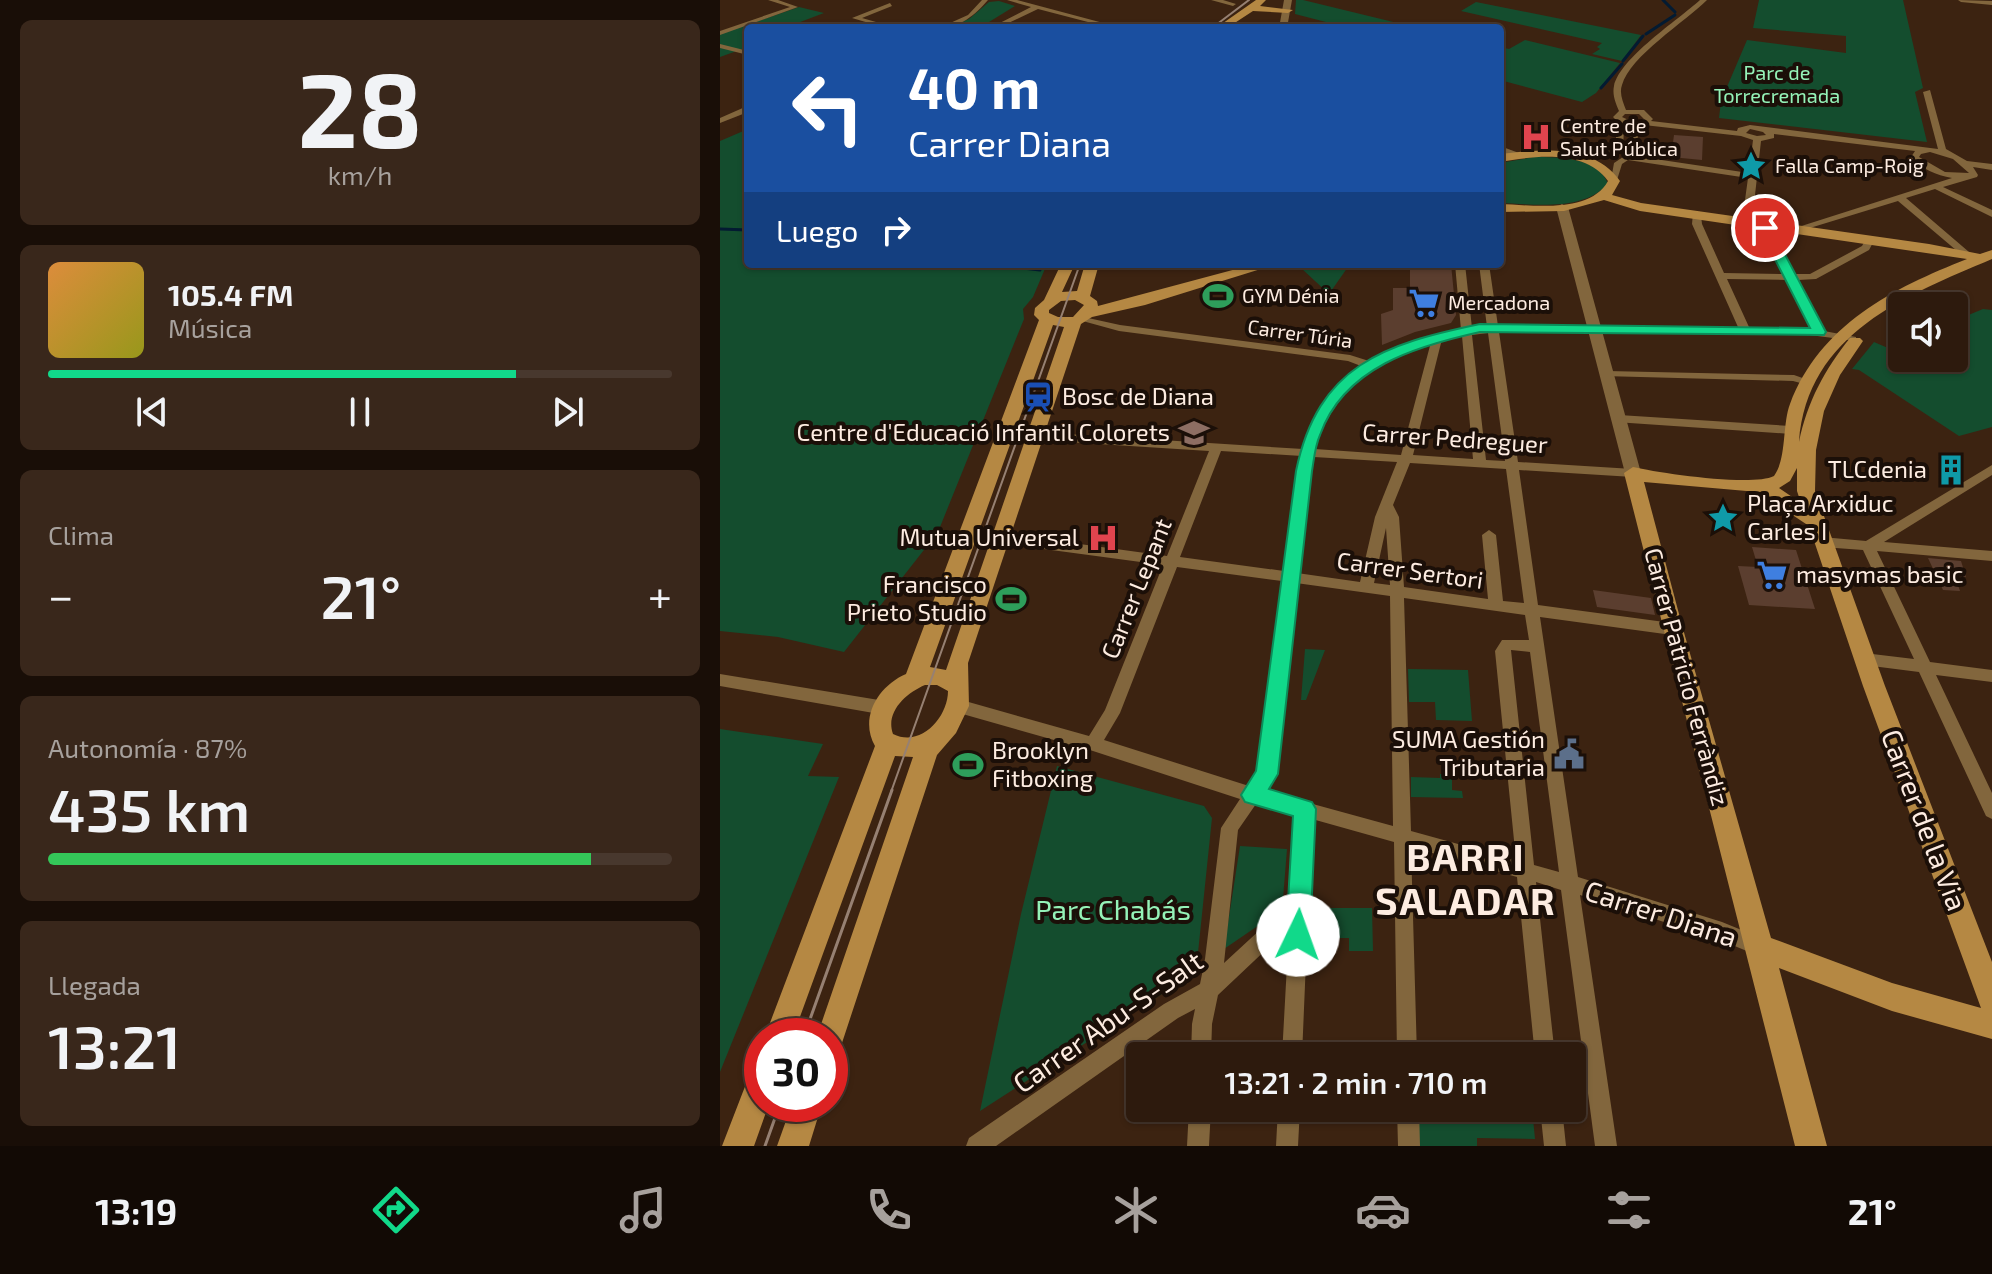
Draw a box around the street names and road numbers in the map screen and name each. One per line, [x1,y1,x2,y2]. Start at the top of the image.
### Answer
street label: Carrer Túria [1246,314,1354,352]
street label: Carrer Pedreguer [1362,417,1549,458]
street label: Carrer Lepant [1094,514,1177,663]
street label: Carrer Sertori [1335,545,1485,594]
street label: Carrer Patricio Ferràndiz [1639,545,1736,809]
street label: Carrer de la Via [1875,724,1975,915]
street label: Carrer Diana [1581,872,1742,954]
street label: Carrer Abu-S-Salt [1006,943,1209,1099]

